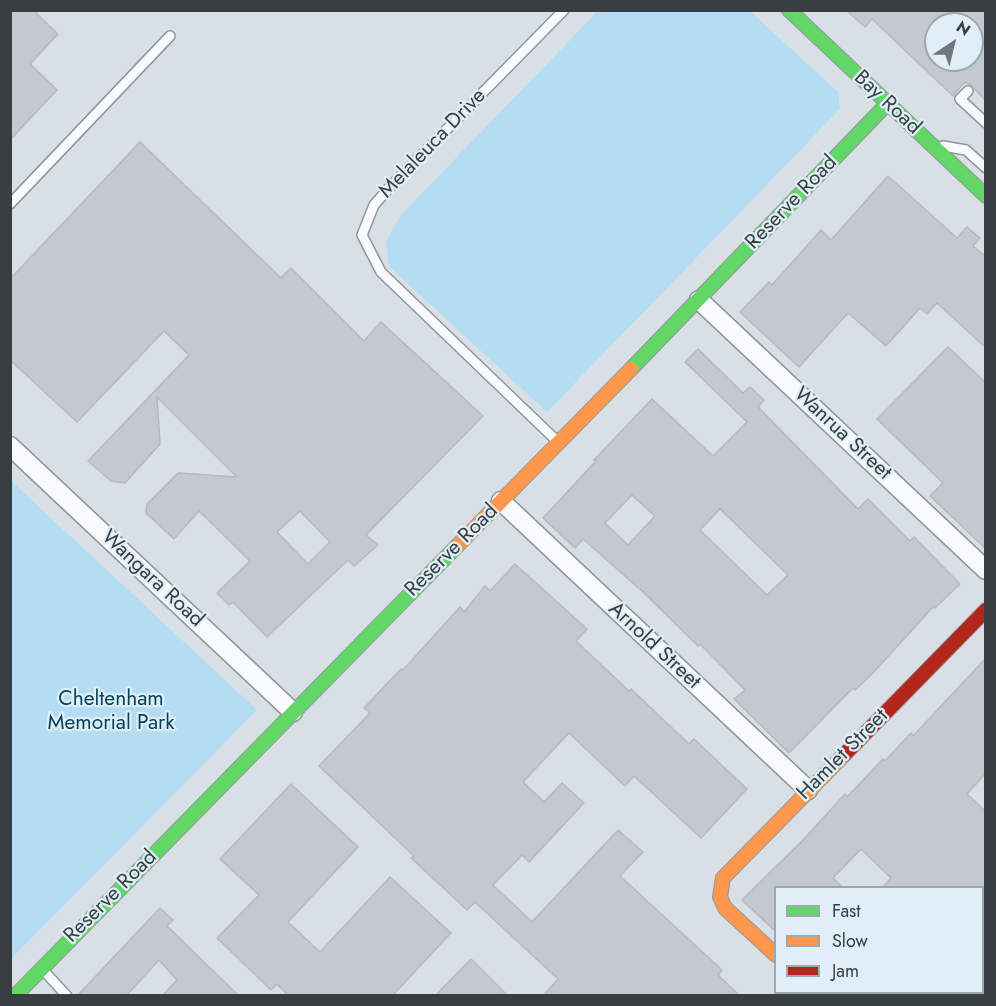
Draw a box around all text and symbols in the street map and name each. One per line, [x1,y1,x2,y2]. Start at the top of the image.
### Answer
north arrow [924,12,984,72]
text: N [952,15,975,42]
street label: Bay Road [848,66,926,140]
street label: Melaleuca Drive [374,84,492,204]
street label: Reserve Road [741,151,843,255]
street label: Wanrua Street [788,382,896,486]
street label: Reserve Road [400,499,504,603]
street label: Wangara Road [96,525,208,633]
street label: Arnold Street [603,597,705,695]
park label: Cheltenham Memorial Park [48,687,174,737]
street label: Hamlet Street [792,704,894,806]
street label: Reserve Road [59,845,163,949]
legend [774,886,984,994]
text: Fast [832,898,861,924]
text: Slow [832,928,868,954]
text: Jam [832,958,859,984]

